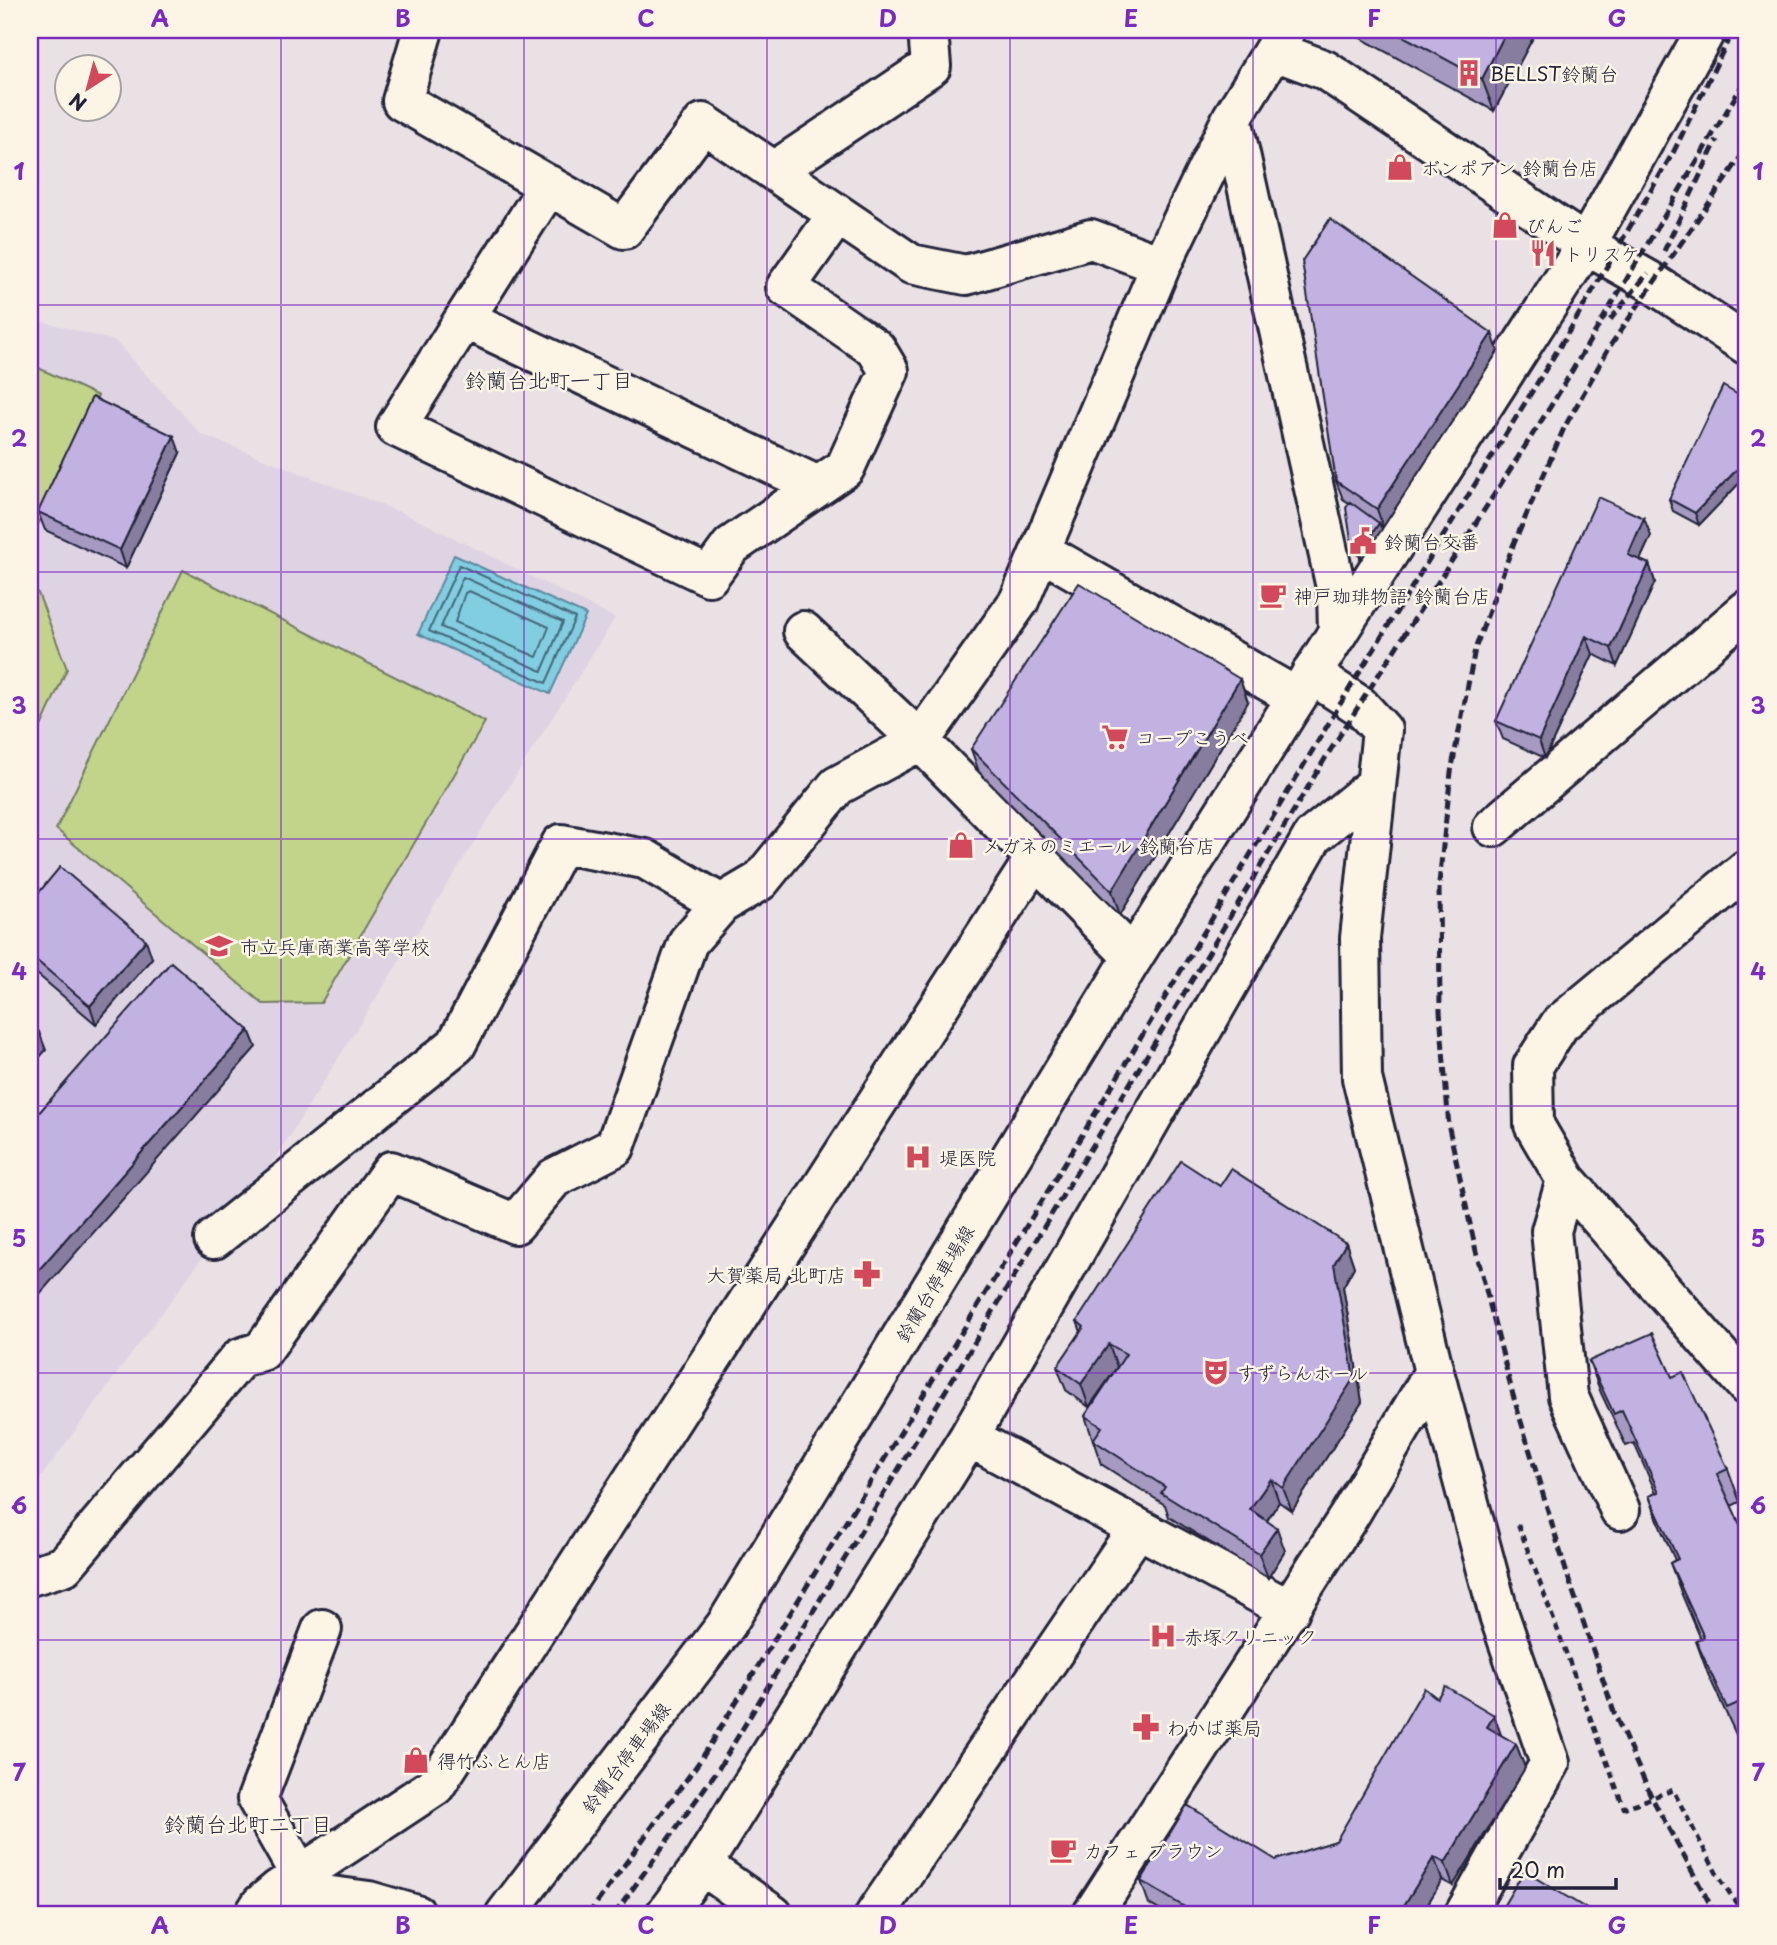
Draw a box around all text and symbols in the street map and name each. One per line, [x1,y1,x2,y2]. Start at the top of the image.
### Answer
text: A [151,0,169,35]
text: B [395,0,411,35]
text: C [637,0,655,35]
text: D [879,0,897,35]
text: E [1124,0,1138,35]
text: F [1367,0,1381,35]
text: G [1608,0,1626,35]
north arrow [52,52,122,122]
building icon: BELLST鈴蘭台 [1454,58,1484,88]
place label: BELLST鈴蘭台 [1490,59,1618,87]
text: N [63,87,92,118]
shop icon: ボンポアン 鈴蘭台店 [1385,152,1415,182]
text: 1 [14,153,25,188]
place label: ボンポアン 鈴蘭台店 [1421,153,1598,181]
text: 1 [1753,153,1764,188]
shop icon: びんご [1490,210,1520,240]
place label: びんご [1526,211,1583,239]
restaurant icon: トリスケ [1528,238,1558,268]
place label: トリスケ [1564,239,1640,267]
district label: 鈴蘭台北町一丁目 [465,363,633,395]
text: 2 [11,420,27,455]
text: 2 [1750,420,1766,455]
public building icon: 鈴蘭台交番 [1348,526,1378,556]
place label: 鈴蘭台交番 [1384,527,1479,555]
cafe icon: 神戸珈琲物語 鈴蘭台店 [1258,580,1288,610]
place label: 神戸珈琲物語 鈴蘭台店 [1294,581,1490,609]
text: 3 [11,687,27,722]
text: 3 [1750,687,1766,722]
supermarket icon: コープこうべ [1100,722,1130,752]
place label: コープこうべ [1136,723,1249,751]
shop icon: メガネのミエール 鈴蘭台店 [946,830,976,860]
place label: メガネのミエール 鈴蘭台店 [982,831,1215,859]
school or university icon: 市立兵庫商業高等学校 [204,931,234,961]
place label: 市立兵庫商業高等学校 [240,932,430,960]
text: 4 [11,953,27,988]
text: 4 [1750,953,1766,988]
hospital icon: 堤医院 [903,1142,933,1172]
place label: 堤医院 [939,1143,996,1171]
street label: 鈴蘭台停車場線 [888,1219,980,1347]
text: 5 [12,1220,26,1255]
text: 5 [1751,1220,1765,1255]
pharmacy icon: 大賀薬局 北町店 [852,1259,882,1289]
place label: 大賀薬局 北町店 [707,1260,846,1288]
theatre icon: すずらんホール [1201,1357,1231,1387]
place label: すずらんホール [1237,1358,1369,1386]
text: 6 [11,1487,27,1522]
text: 6 [1750,1487,1766,1522]
hospital icon: 赤塚クリニック [1148,1621,1178,1651]
place label: 赤塚クリニック [1184,1622,1317,1650]
street label: 鈴蘭台停車場線 [574,1695,676,1819]
pharmacy icon: わかば薬局 [1131,1712,1161,1742]
place label: わかば薬局 [1167,1713,1262,1741]
shop icon: 得竹ふとん店 [401,1745,431,1775]
place label: 得竹ふとん店 [437,1746,551,1774]
text: 7 [12,1754,26,1789]
text: 7 [1751,1754,1765,1789]
district label: 鈴蘭台北町二丁目 [164,1807,332,1839]
cafe icon: カフェ ブラウン [1048,1835,1078,1865]
place label: カフェ ブラウン [1084,1836,1223,1864]
scale bar [1500,1847,1616,1891]
text: 20 m [1511,1853,1565,1885]
text: A [151,1907,169,1942]
text: B [395,1907,411,1942]
text: C [637,1907,655,1942]
text: D [879,1907,897,1942]
text: E [1124,1907,1138,1942]
text: F [1367,1907,1381,1942]
text: G [1608,1907,1626,1942]

